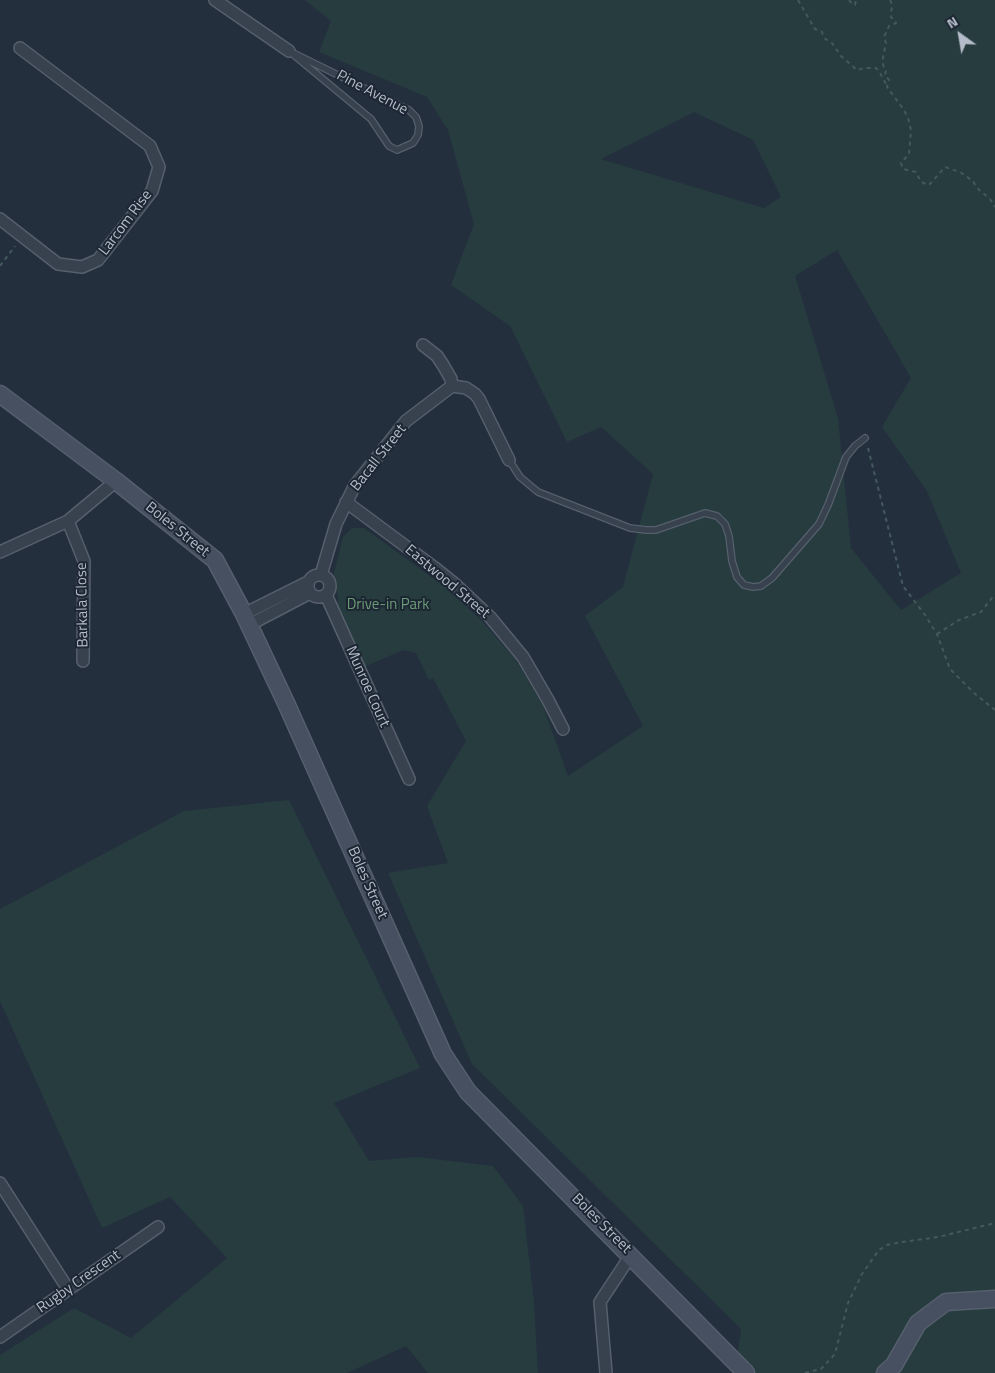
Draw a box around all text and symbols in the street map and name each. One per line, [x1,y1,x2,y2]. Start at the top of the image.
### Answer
north arrow [935,10,985,60]
text: N [942,10,961,33]
street label: Pine Avenue [333,67,411,119]
street label: Larcom Rise [96,187,156,259]
street label: Bacall Street [347,421,411,495]
street label: Boles Street [141,499,213,561]
street label: Eastwood Street [401,541,493,623]
street label: Barkala Close [73,562,93,648]
park label: Drive-in Park [347,596,429,614]
street label: Munroe Court [341,644,393,730]
street label: Boles Street [343,844,391,922]
street label: Boles Street [567,1190,635,1258]
street label: Rugby Crescent [34,1246,124,1318]

